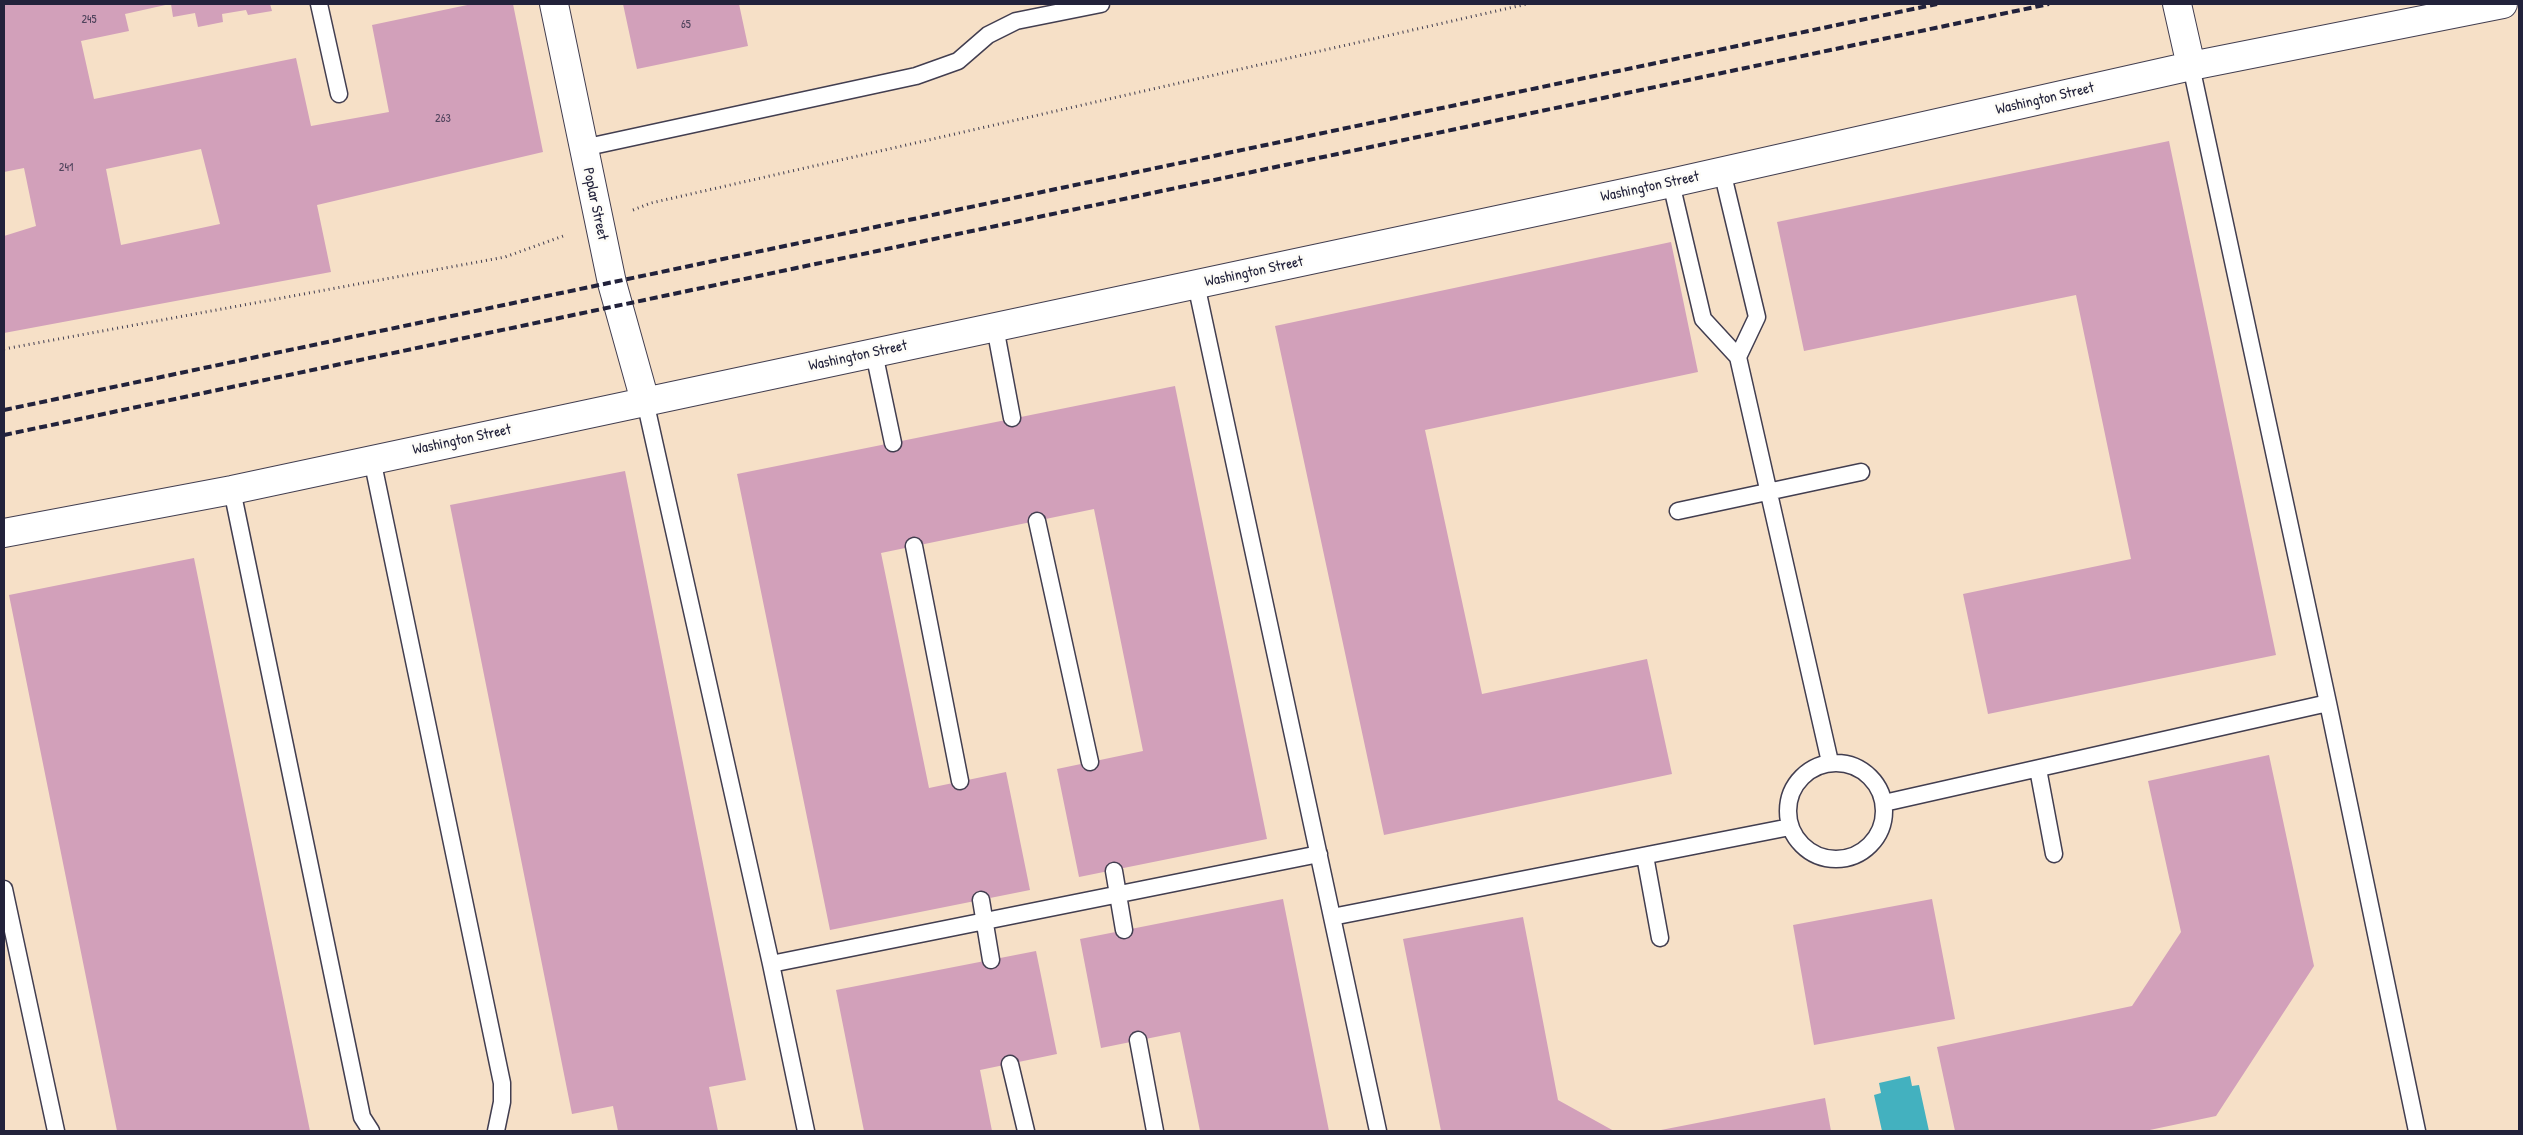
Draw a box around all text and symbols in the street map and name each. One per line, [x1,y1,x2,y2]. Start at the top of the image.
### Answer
house number: 245 [81,13,97,27]
house number: 65 [681,18,691,32]
street label: Washington Street [1994,79,2096,119]
house number: 263 [435,112,451,126]
house number: 241 [59,161,73,175]
street label: Poplar Street [579,166,611,242]
street label: Washington Street [1599,168,1701,206]
street label: Washington Street [1203,253,1305,291]
street label: Washington Street [807,337,909,375]
street label: Washington Street [411,421,513,459]

